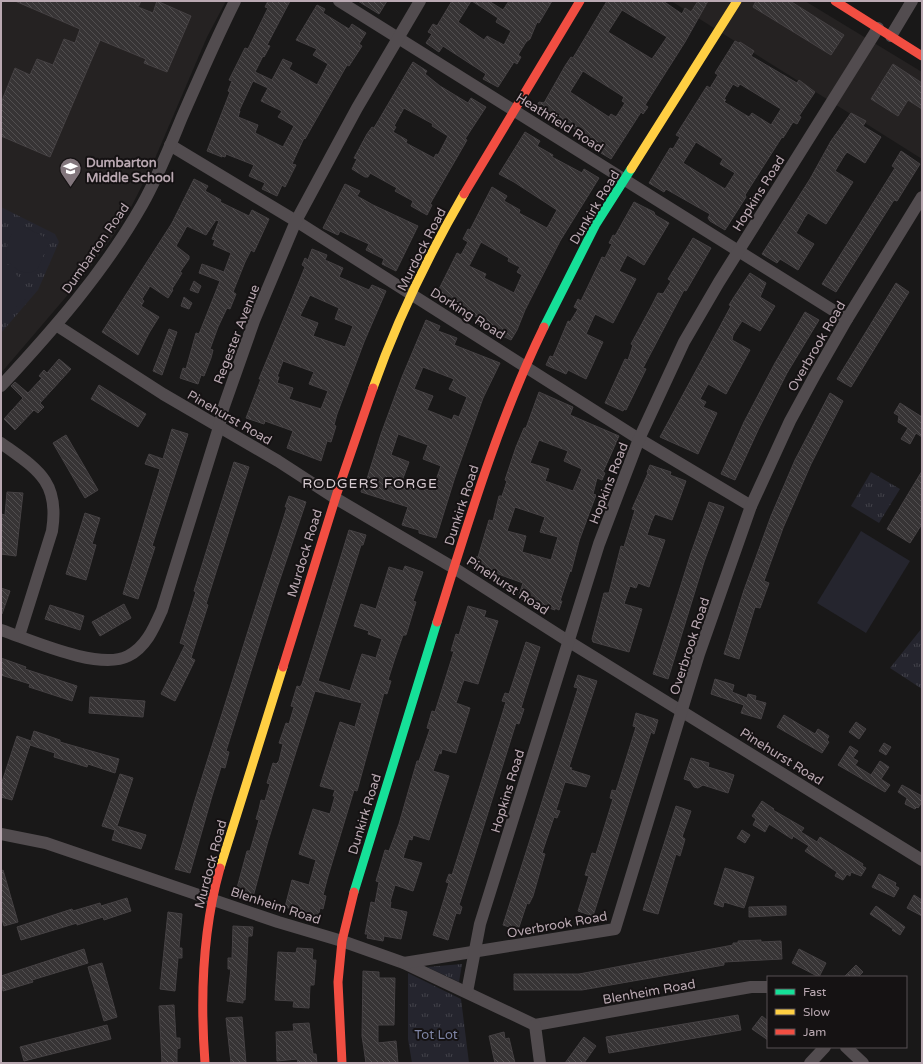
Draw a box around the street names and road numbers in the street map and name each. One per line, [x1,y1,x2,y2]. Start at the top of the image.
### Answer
street label: Heathfield Road [513,90,606,156]
street label: Hopkins Road [729,153,788,234]
street label: Dunkirk Road [566,167,623,248]
street label: Dumbarton Road [59,200,133,297]
street label: Murdock Road [394,205,450,294]
street label: Regester Avenue [211,282,263,386]
street label: Dorking Road [427,285,508,343]
street label: Overbrook Road [785,298,849,395]
street label: Pinehurst Road [184,387,275,449]
street label: Hopkins Road [586,440,632,527]
street label: Dunkirk Road [441,463,483,548]
street label: Murdock Road [284,507,326,599]
street label: Pinehurst Road [463,553,552,618]
street label: Overbrook Road [667,596,713,697]
street label: Pinehurst Road [737,725,826,789]
street label: Hopkins Road [488,748,528,835]
street label: Dunkirk Road [345,772,385,857]
street label: Murdock Road [191,818,231,910]
street label: Blenheim Road [229,884,323,928]
street label: Overbrook Road [506,908,609,942]
street label: Blenheim Road [602,976,697,1008]

